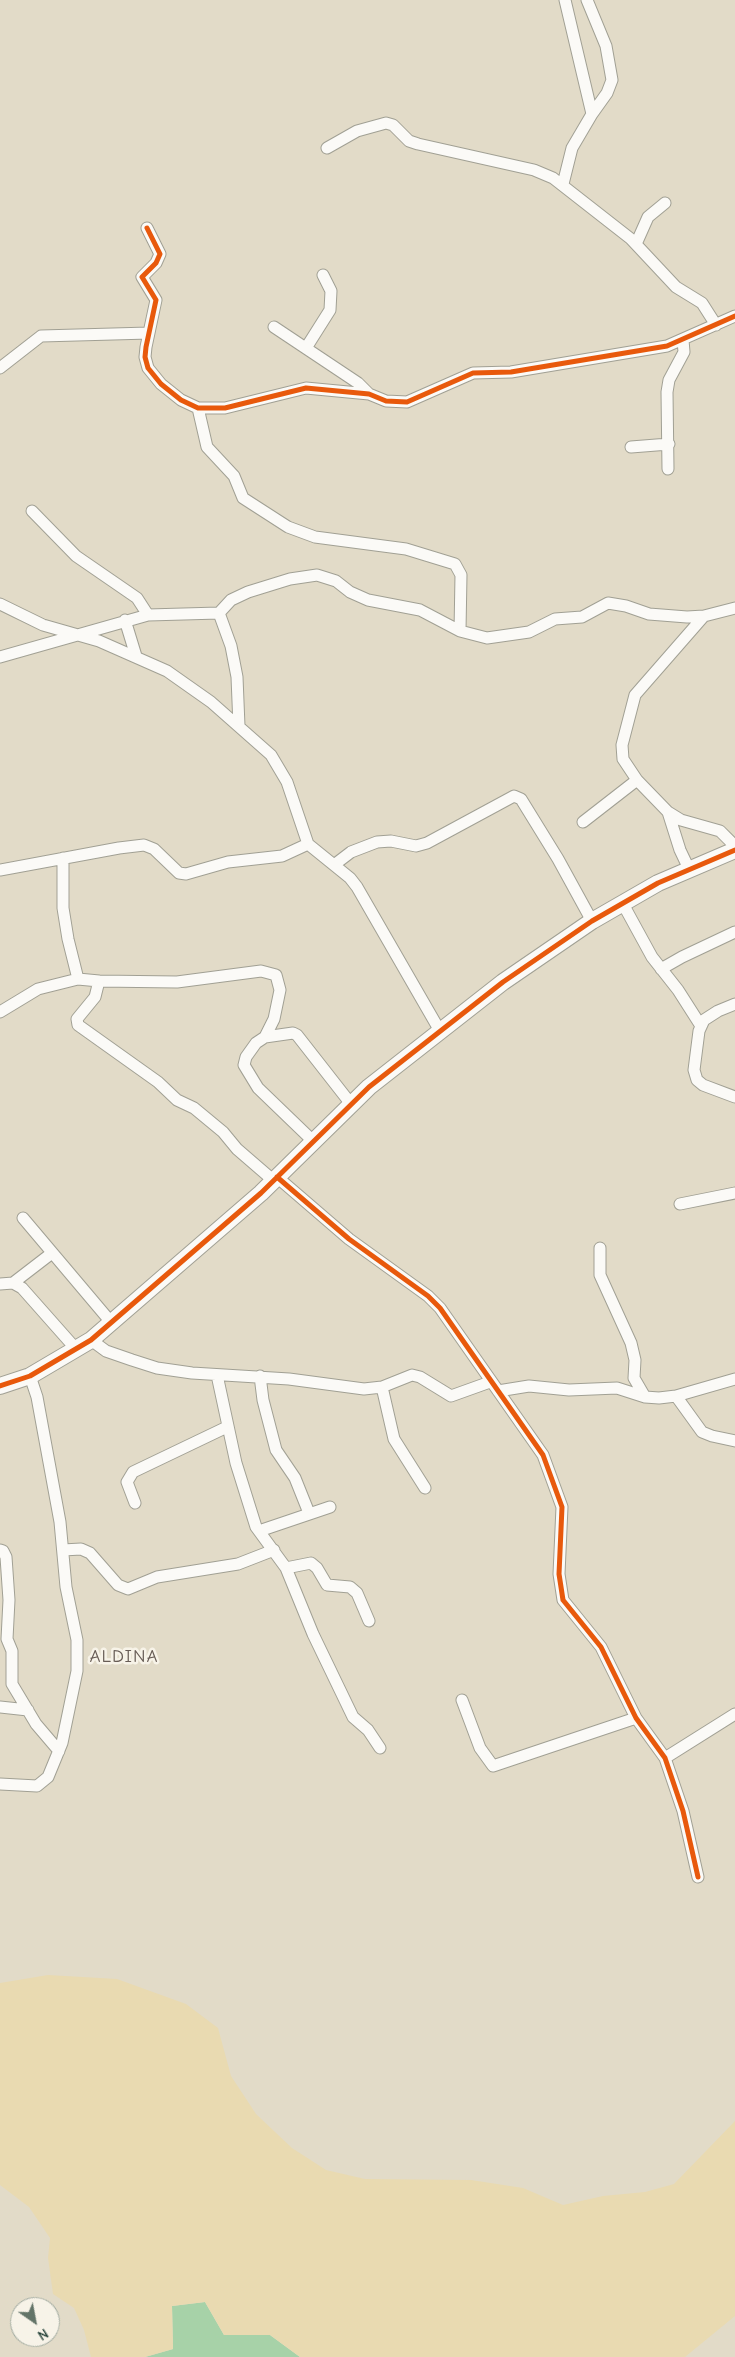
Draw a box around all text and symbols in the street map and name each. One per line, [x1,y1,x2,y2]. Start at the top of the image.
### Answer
district label: ALDINA [89,1646,159,1668]
north arrow [10,2297,60,2347]
text: N [34,2325,51,2344]

